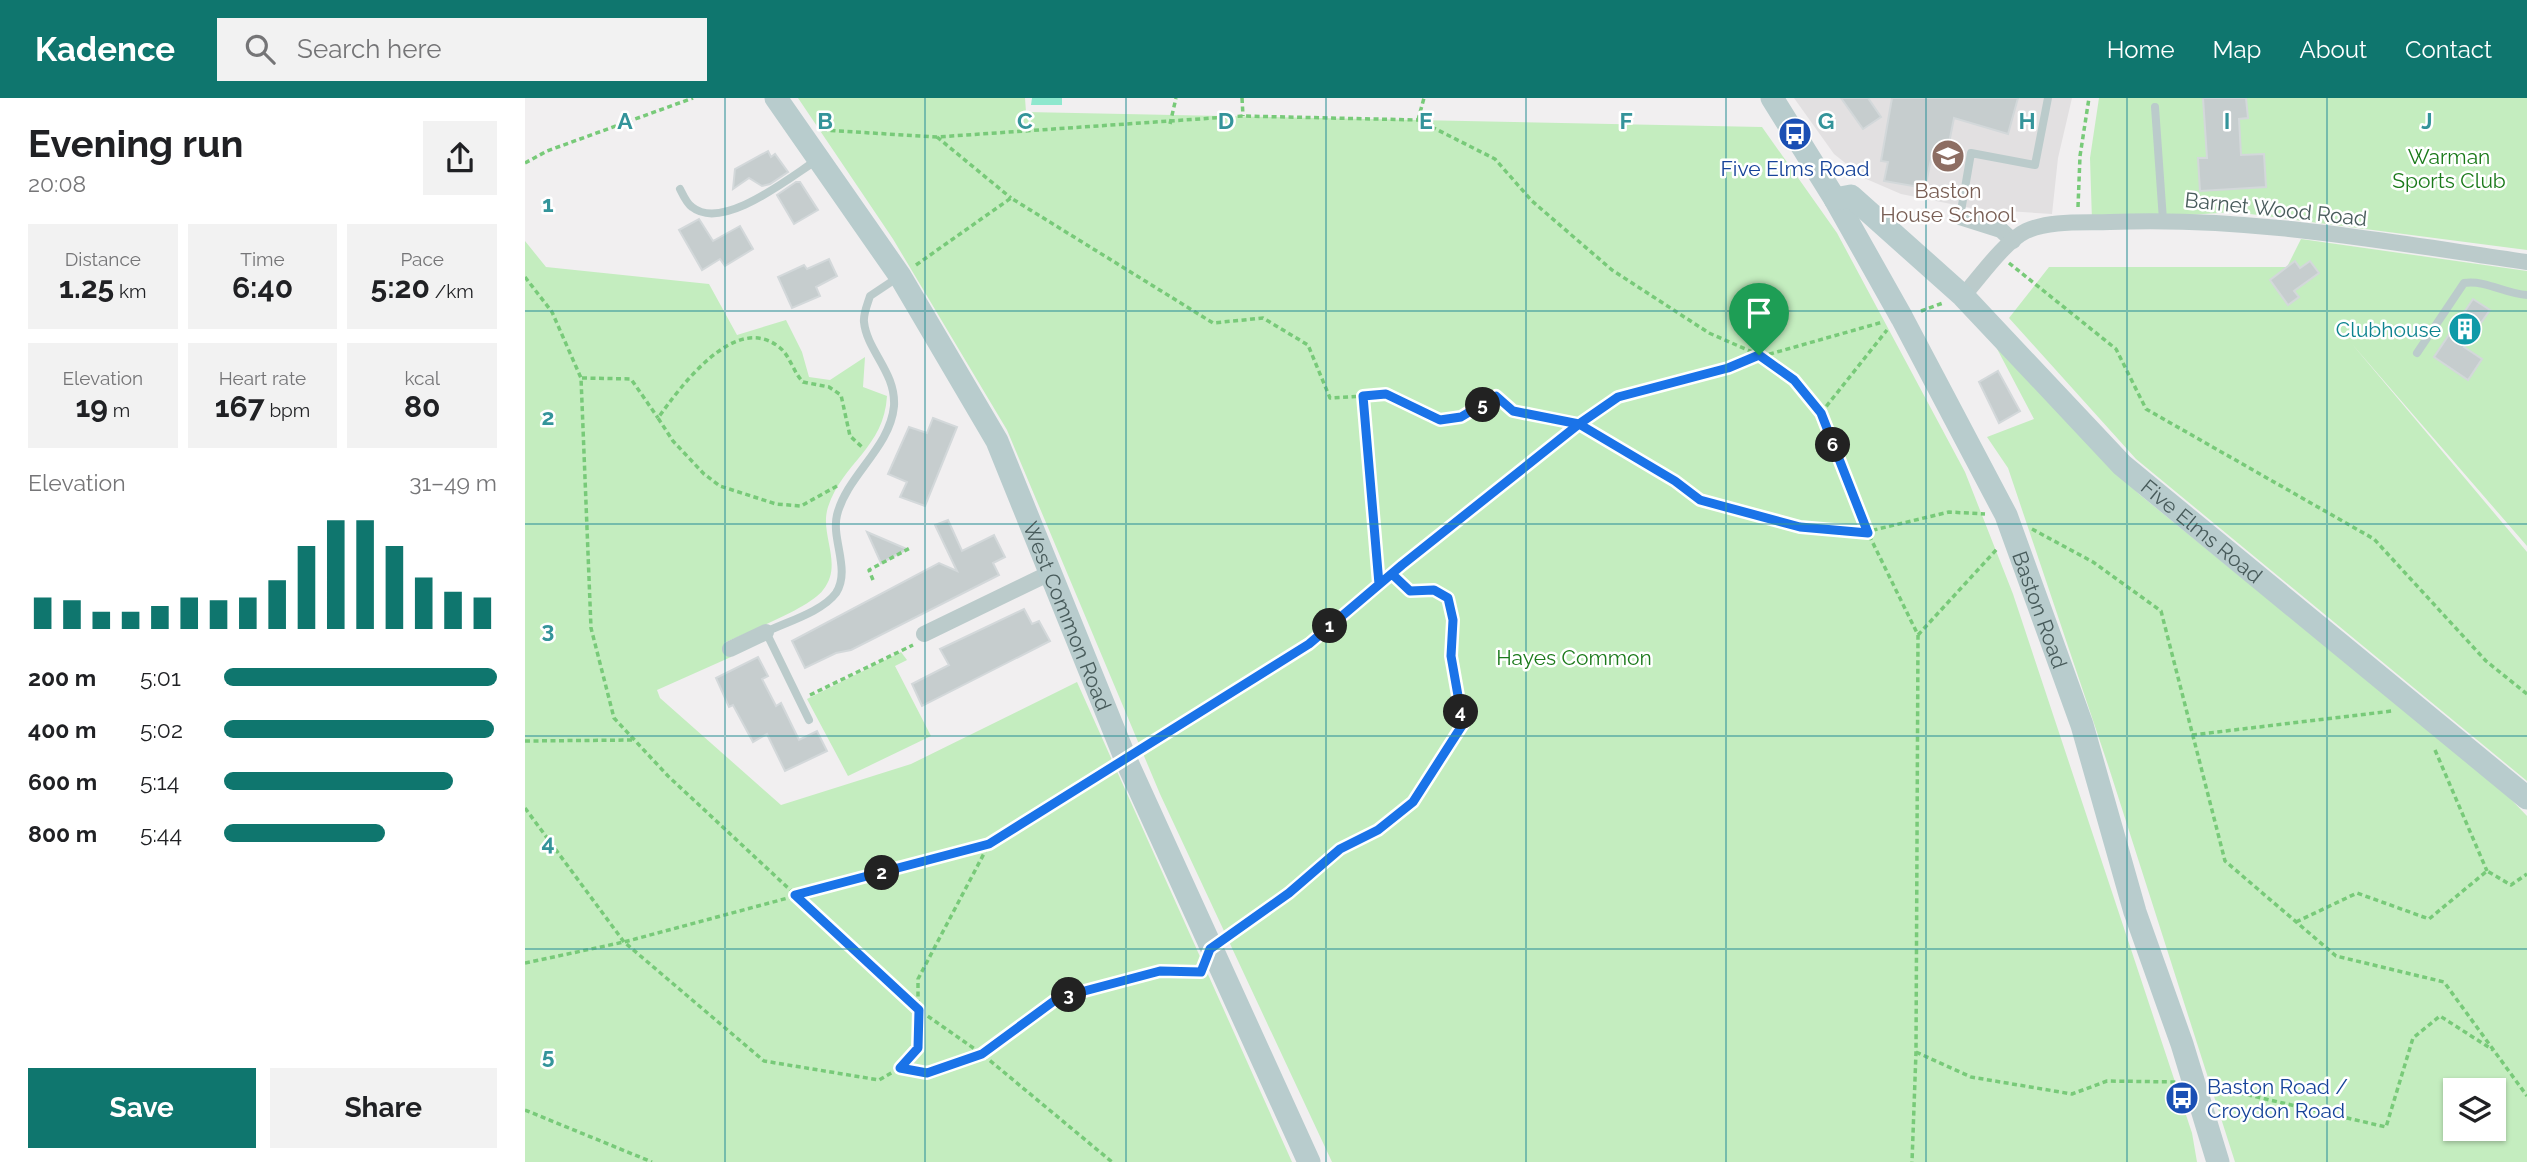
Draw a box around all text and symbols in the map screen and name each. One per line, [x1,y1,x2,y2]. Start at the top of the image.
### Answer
search box [217,18,707,81]
text: Kadence [35,30,175,69]
icon: search [241,30,279,68]
text: Search here [297,34,441,64]
text: Home [2107,35,2175,64]
text: Map [2213,35,2261,64]
text: About [2299,35,2367,64]
text: Contact [2405,35,2492,64]
text: A [617,107,633,134]
text: B [817,107,833,134]
text: C [1017,107,1033,134]
text: D [1218,107,1234,134]
text: E [1419,107,1433,134]
text: F [1619,107,1633,134]
text: G [1818,107,1834,134]
text: H [2018,107,2036,134]
text: I [2224,107,2230,134]
text: J [2421,107,2433,134]
bus stop icon: Five Elms Road [1776,115,1814,153]
text: Evening run [28,121,243,166]
button: share [423,121,497,195]
school or university icon: Baston House School [1929,137,1967,175]
park label: Warman Sports Club [2392,144,2506,193]
place label: Five Elms Road [1720,156,1870,181]
text: 20:08 [28,170,86,197]
place label: Baston House School [1880,178,2016,227]
street label: Barnet Wood Road [2184,187,2368,231]
text: 1 [542,190,554,217]
text: Distance [65,248,141,270]
text: Time [240,248,285,270]
text: Pace [400,248,444,270]
text: 1.25 [59,270,114,305]
text: 6:40 [232,270,293,305]
text: 5:20 [371,270,430,305]
text: km [114,280,147,302]
text: /km [430,280,474,302]
pin [1729,283,1789,355]
icon: arrive [1740,294,1778,332]
building icon: Clubhouse [2446,310,2484,348]
place label: Clubhouse [2336,317,2441,342]
text: Elevation [62,367,143,389]
text: Heart rate [219,367,306,389]
text: kcal [404,367,440,389]
pin: 5 [1465,388,1501,422]
text: 19 [75,389,108,424]
text: 167 [215,389,265,424]
text: 80 [404,389,440,424]
text: 5 [1477,393,1488,415]
text: m [108,399,130,421]
text: bpm [265,399,310,421]
text: 2 [542,403,554,430]
pin: 6 [1815,428,1851,462]
text: 6 [1827,433,1838,455]
text: Elevation [28,469,126,496]
text: 31–49 m [409,469,497,496]
street label: Five Elms Road [2136,474,2268,588]
street label: West Common Road [1018,518,1117,714]
street label: Baston Road [2008,548,2073,672]
pin: 1 [1313,608,1347,644]
text: 1 [1325,614,1334,636]
text: 3 [542,616,554,643]
park label: Hayes Common [1496,645,1652,670]
text: 200 m [28,664,96,691]
text: 5:01 [140,664,181,691]
pin: 4 [1443,694,1479,730]
text: 4 [1455,700,1466,722]
text: 400 m [28,716,96,743]
text: 5:02 [140,716,183,743]
text: 600 m [28,768,97,795]
text: 5:14 [140,768,179,795]
text: 800 m [28,820,97,847]
text: 5:44 [140,820,182,847]
text: 4 [541,829,555,856]
pin: 2 [865,856,899,890]
text: 2 [876,861,887,883]
pin: 3 [1051,978,1087,1012]
text: 3 [1063,983,1074,1005]
text: 5 [542,1042,555,1069]
button: Save [28,1068,256,1148]
button: Share [270,1068,497,1148]
place label: Baston Road / Croydon Road [2207,1074,2348,1123]
map controls [2443,1078,2506,1141]
button: layers [2443,1078,2506,1141]
bus stop icon: Baston Road / Croydon Road [2163,1079,2201,1117]

